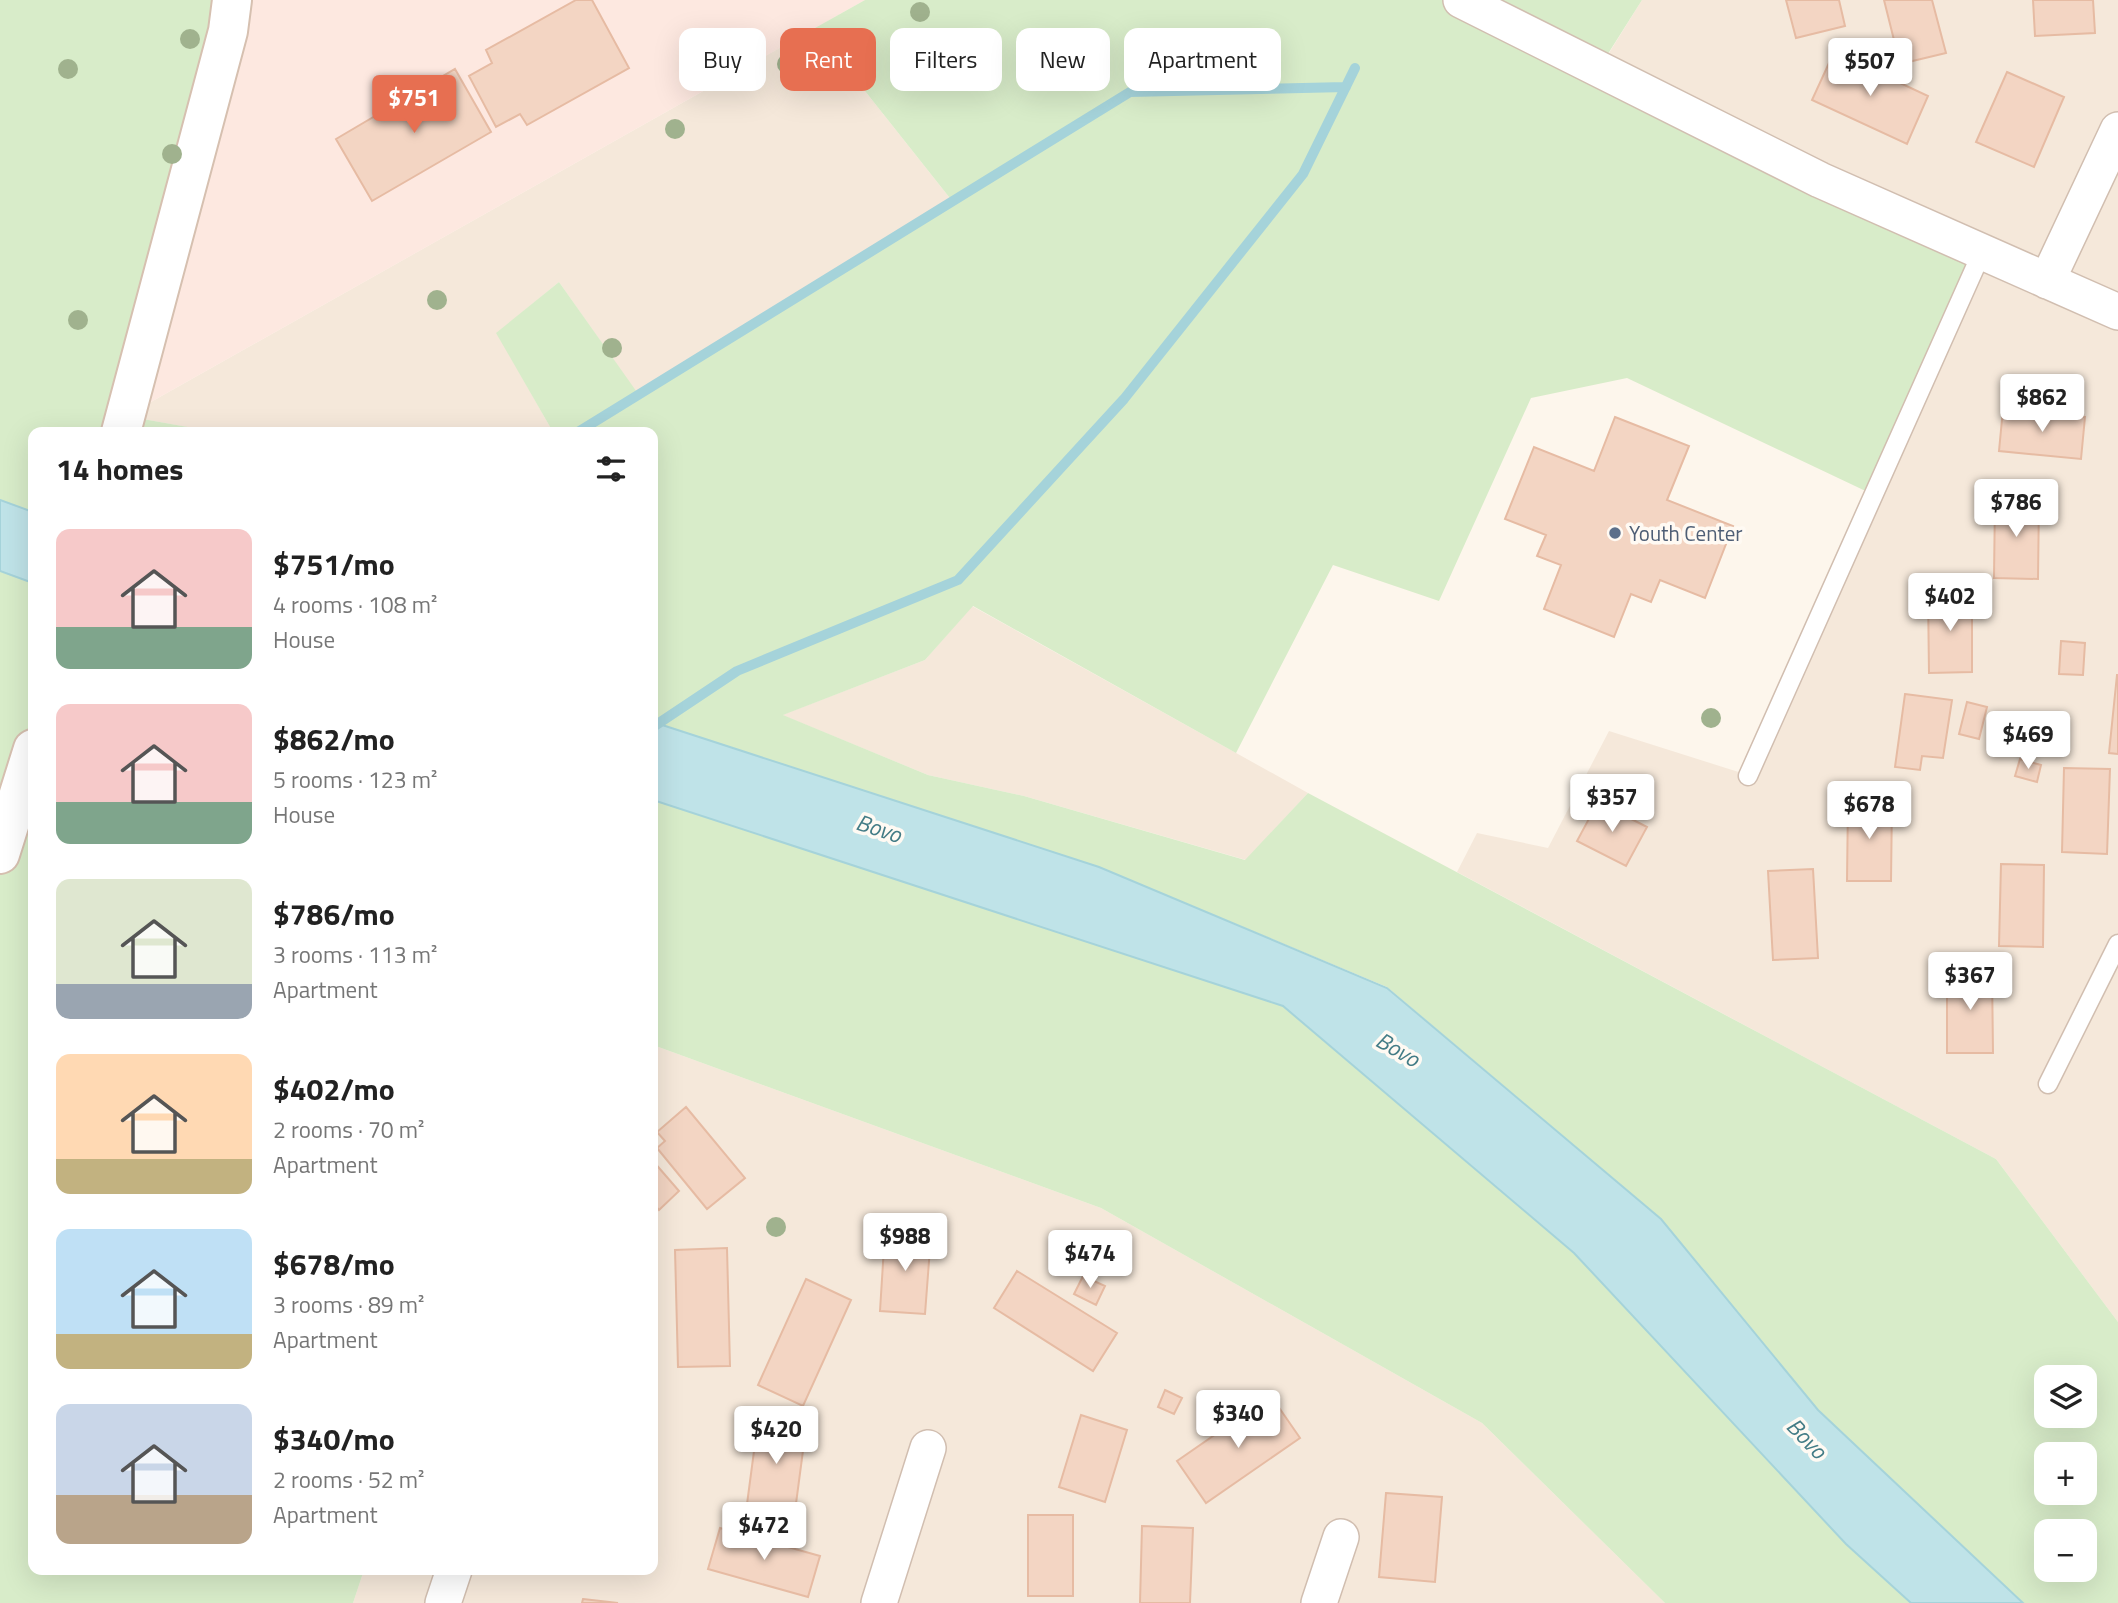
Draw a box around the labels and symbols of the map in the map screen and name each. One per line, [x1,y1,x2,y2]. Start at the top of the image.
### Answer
pin: $507 [1829,38,1911,98]
pin: $751 [373,76,455,135]
pin: $862 [2001,374,2083,434]
pin: $786 [1975,480,2057,539]
place label: Youth Center [1629,517,1743,549]
marker: Youth Center [1607,525,1623,541]
pin: $402 [1909,574,1991,633]
pin: $469 [1987,712,2069,771]
pin: $357 [1571,774,1653,834]
pin: $678 [1828,782,1910,841]
water label: Bovo [852,804,907,852]
pin: $367 [1929,953,2011,1012]
water label: Bovo [1369,1022,1427,1076]
pin: $988 [864,1214,946,1273]
pin: $474 [1049,1230,1131,1290]
pin: $340 [1197,1390,1279,1450]
pin: $420 [735,1406,817,1466]
water label: Bovo [1778,1409,1836,1467]
pin: $472 [723,1502,805,1562]

